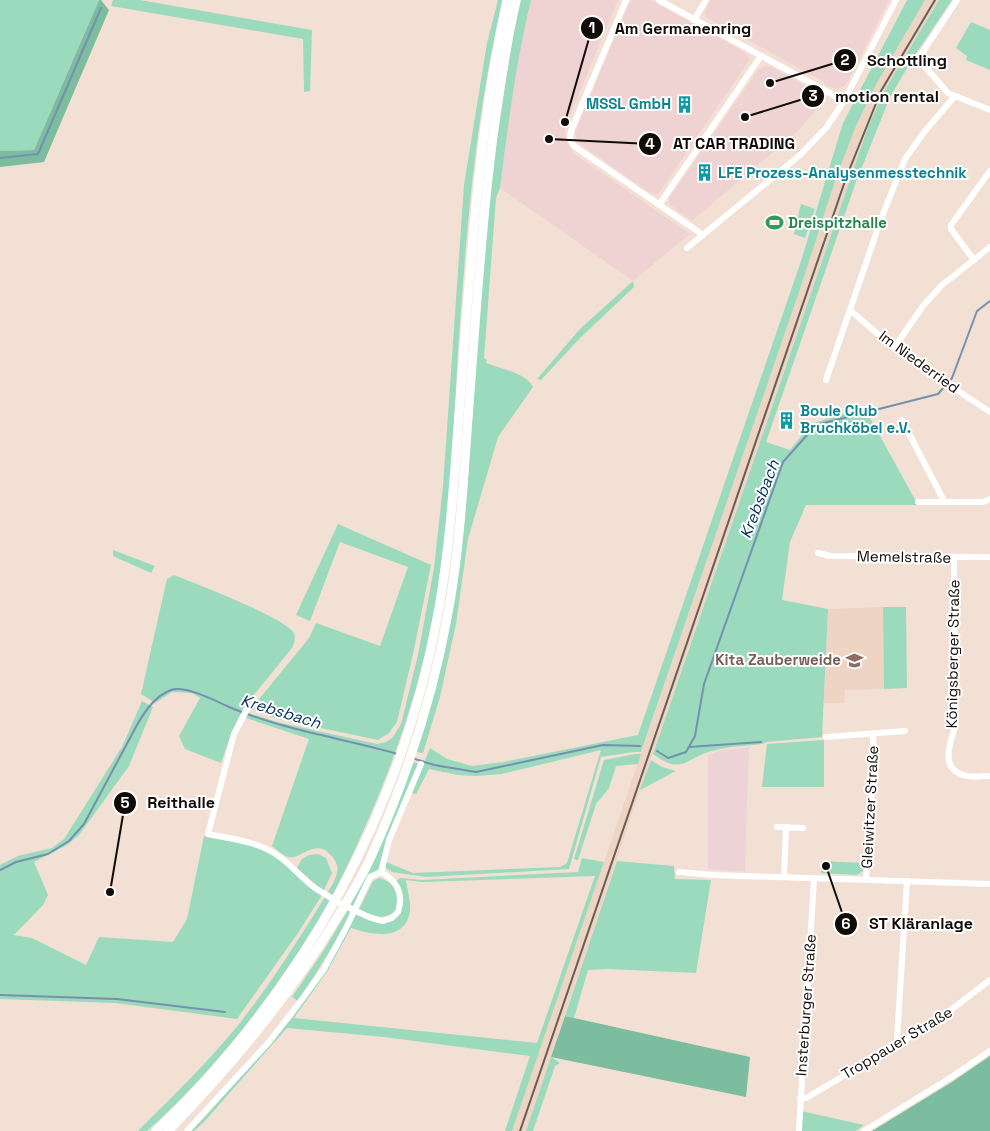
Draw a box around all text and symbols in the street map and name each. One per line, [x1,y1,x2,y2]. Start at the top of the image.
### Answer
callout: Am Germanenring [580,13,761,44]
text: 1 [589,18,595,37]
text: Am Germanenring [615,18,751,39]
callout: Schottling [832,45,957,76]
text: 2 [841,50,850,69]
text: Schottling [867,50,947,71]
callout: motion rental [800,81,949,112]
text: 3 [808,86,818,105]
text: motion rental [835,86,939,107]
place label: MSSL GmbH [586,94,671,113]
building icon: MSSL GmbH [675,94,695,114]
callout: AT CAR TRADING [638,128,806,159]
text: AT CAR TRADING [673,133,795,154]
text: 4 [645,134,655,153]
building icon: LFE Prozess-Analysenmesstechnik [694,163,714,183]
place label: LFE Prozess-Analysenmesstechnik [718,163,967,182]
sports icon: Dreispitzhalle [764,213,784,233]
place label: Dreispitzhalle [788,213,887,232]
street label: Im Niederried [875,326,963,397]
place label: Boule Club Bruchköbel e.V. [800,401,911,437]
building icon: Boule Club Bruchköbel e.V. [776,410,796,430]
water label: Krebsbach [735,456,784,541]
street label: Memelstraße [857,546,951,567]
street label: Königsberger Straße [942,579,963,729]
place label: Kita Zauberweide [715,650,841,669]
school or university icon: Kita Zauberweide [845,650,865,670]
water label: Krebsbach [238,689,324,734]
street label: Gleiwitzer Straße [857,745,882,869]
callout: Reithalle [112,787,225,818]
text: Reithalle [147,792,215,813]
text: 5 [120,793,130,812]
callout: ST Kläranlage [834,908,983,939]
text: ST Kläranlage [869,913,973,934]
text: 6 [841,914,851,933]
street label: Insterburger Straße [791,933,820,1077]
street label: Troppauer Straße [838,1002,956,1083]

